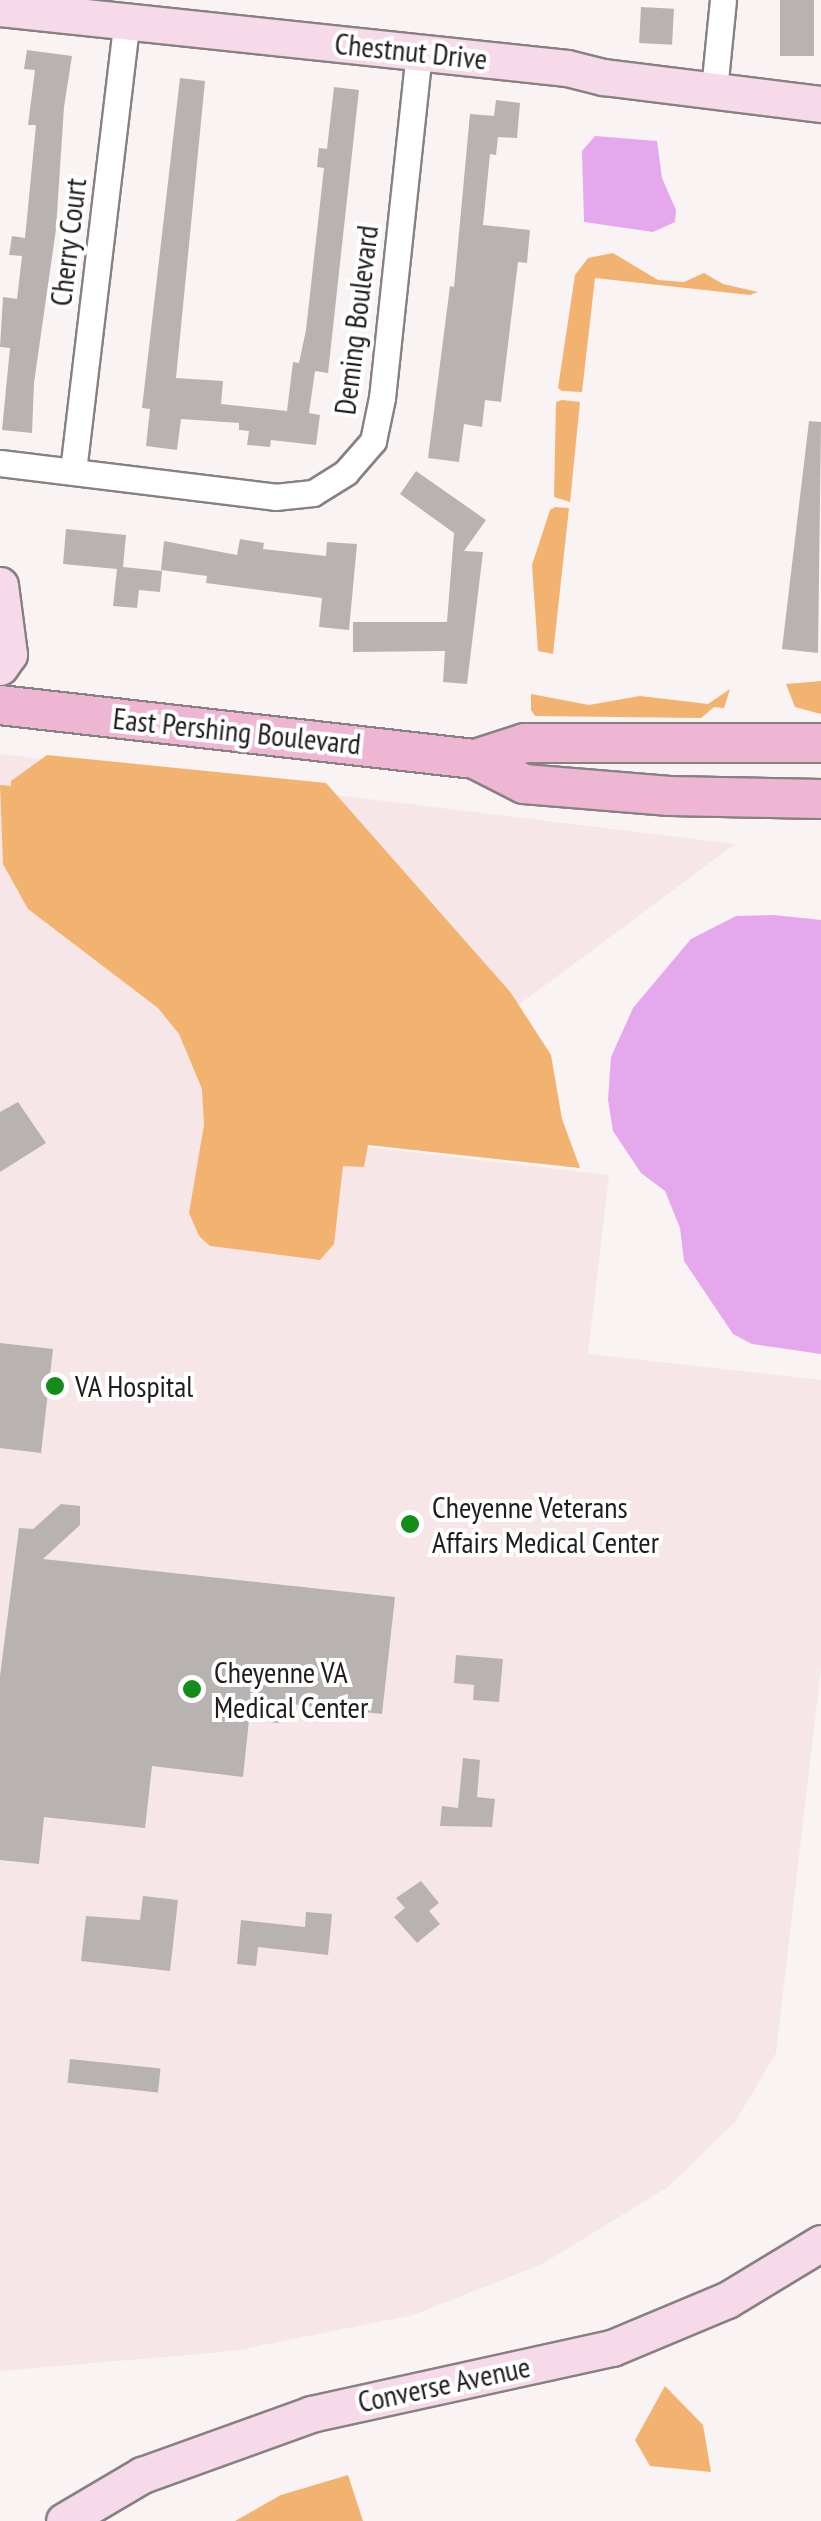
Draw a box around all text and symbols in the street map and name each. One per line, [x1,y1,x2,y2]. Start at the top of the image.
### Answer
street label: Chestnut Drive [333,25,489,77]
street label: Cherry Court [42,176,94,308]
street label: Deming Boulevard [327,223,385,417]
street label: East Pershing Boulevard [111,700,363,762]
place label: VA Hospital [75,1368,194,1404]
marker: VA Hospital [44,1375,66,1397]
place label: Cheyenne Veterans Affairs Medical Center [432,1489,659,1560]
marker: Cheyenne Veterans Affairs Medical Center [397,1511,423,1537]
place label: Cheyenne VA Medical Center [214,1654,368,1724]
marker: Cheyenne VA Medical Center [179,1676,205,1702]
street label: Converse Avenue [354,2348,534,2420]

